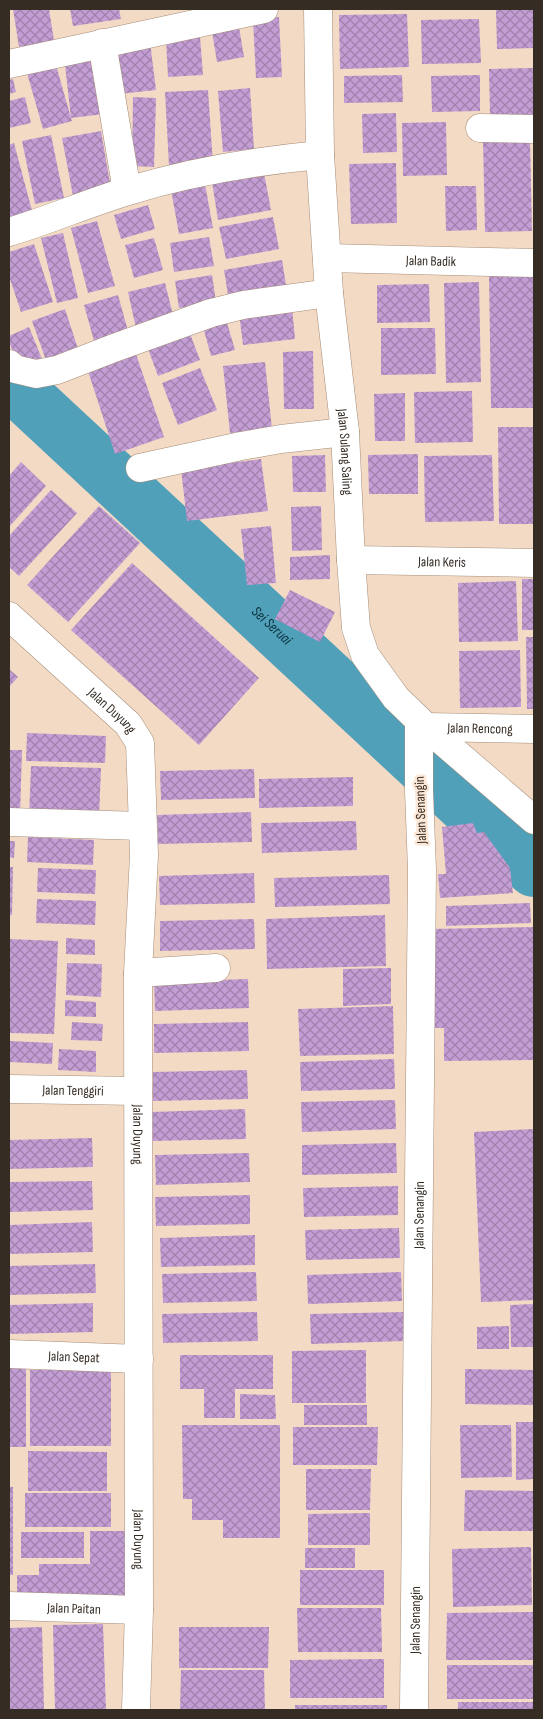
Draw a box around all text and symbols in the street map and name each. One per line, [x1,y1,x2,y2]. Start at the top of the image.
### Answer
street label: Jalan Badik [405,252,457,270]
street label: Jalan Sulang Saling [333,407,356,496]
street label: Jalan Keris [417,553,466,571]
water label: Sei Seruai [247,602,297,650]
street label: Jalan Duyung [84,683,140,737]
street label: Jalan Rencong [446,719,513,738]
street label: Jalan Senangin [411,776,430,845]
street label: Jalan Tenggiri [41,1082,104,1099]
street label: Jalan Duyung [129,1104,146,1165]
street label: Jalan Senangin [410,1181,428,1250]
street label: Jalan Sepat [47,1347,100,1366]
street label: Jalan Duyung [130,1509,147,1570]
street label: Jalan Senangin [407,1586,424,1655]
street label: Jalan Paitan [46,1599,101,1618]

